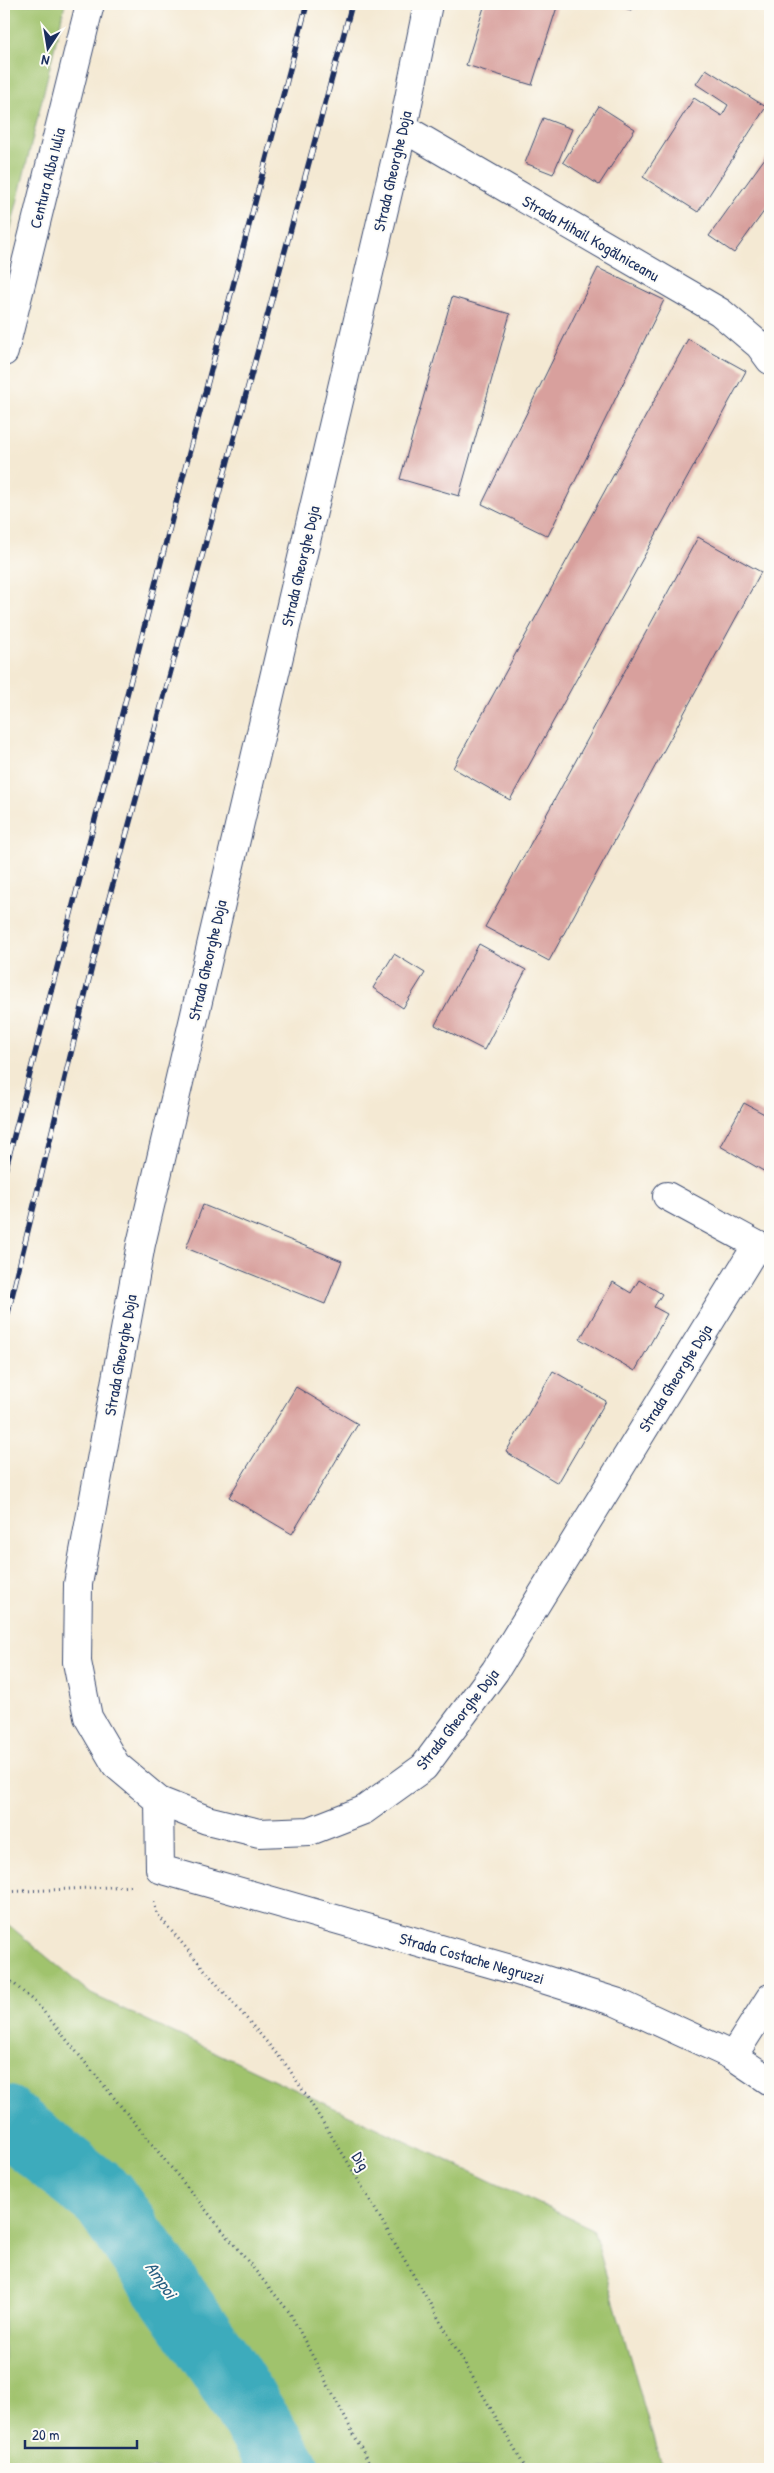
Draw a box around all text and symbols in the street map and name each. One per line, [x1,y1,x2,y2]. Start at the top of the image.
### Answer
north arrow [22,22,72,72]
text: N [39,51,51,71]
street label: Strada Gheorghe Doja [367,109,417,233]
street label: Centura Alba Iulia [24,125,70,231]
street label: Strada Mihail Kogălniceanu [518,190,664,287]
street label: Strada Gheorghe Doja [275,504,325,628]
street label: Strada Gheorghe Doja [182,898,232,1022]
street label: Strada Gheorghe Doja [99,1293,141,1417]
street label: Strada Gheorghe Doja [633,1320,717,1436]
street label: Strada Gheorghe Doja [411,1664,503,1774]
street label: Strada Costache Negruzzi [397,1927,547,1989]
street label: Dig [347,2147,375,2175]
water label: Ampoi [140,2256,184,2305]
scale bar [25,2418,138,2450]
text: 20 m [32,2424,59,2445]

